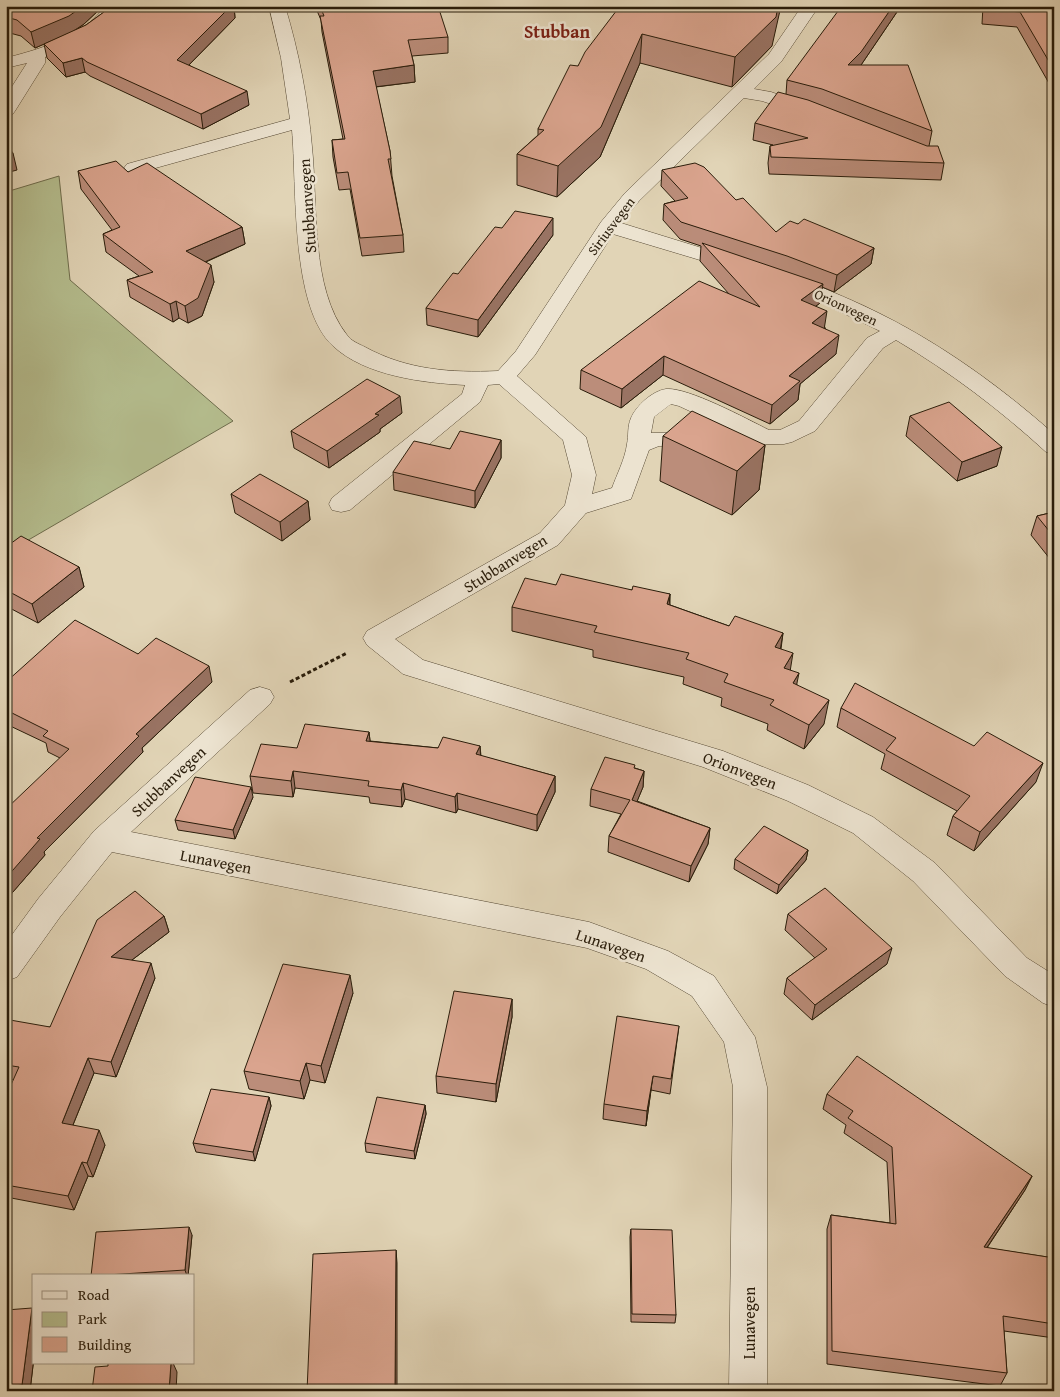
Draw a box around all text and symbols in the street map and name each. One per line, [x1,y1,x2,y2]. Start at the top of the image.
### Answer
district label: Stubban [524,18,590,45]
street label: Stubbanvegen [292,158,322,254]
street label: Siriusvegen [582,193,640,259]
street label: Orionvegen [811,284,881,330]
street label: Stubbanvegen [458,528,552,598]
street label: Stubbanvegen [125,740,211,822]
street label: Orionvegen [700,745,780,795]
street label: Lunavegen [178,842,254,880]
street label: Lunavegen [573,922,649,968]
legend [32,1274,195,1364]
text: Road [78,1284,109,1305]
street label: Lunavegen [737,1287,761,1359]
text: Park [78,1308,107,1329]
text: Building [78,1334,132,1355]

